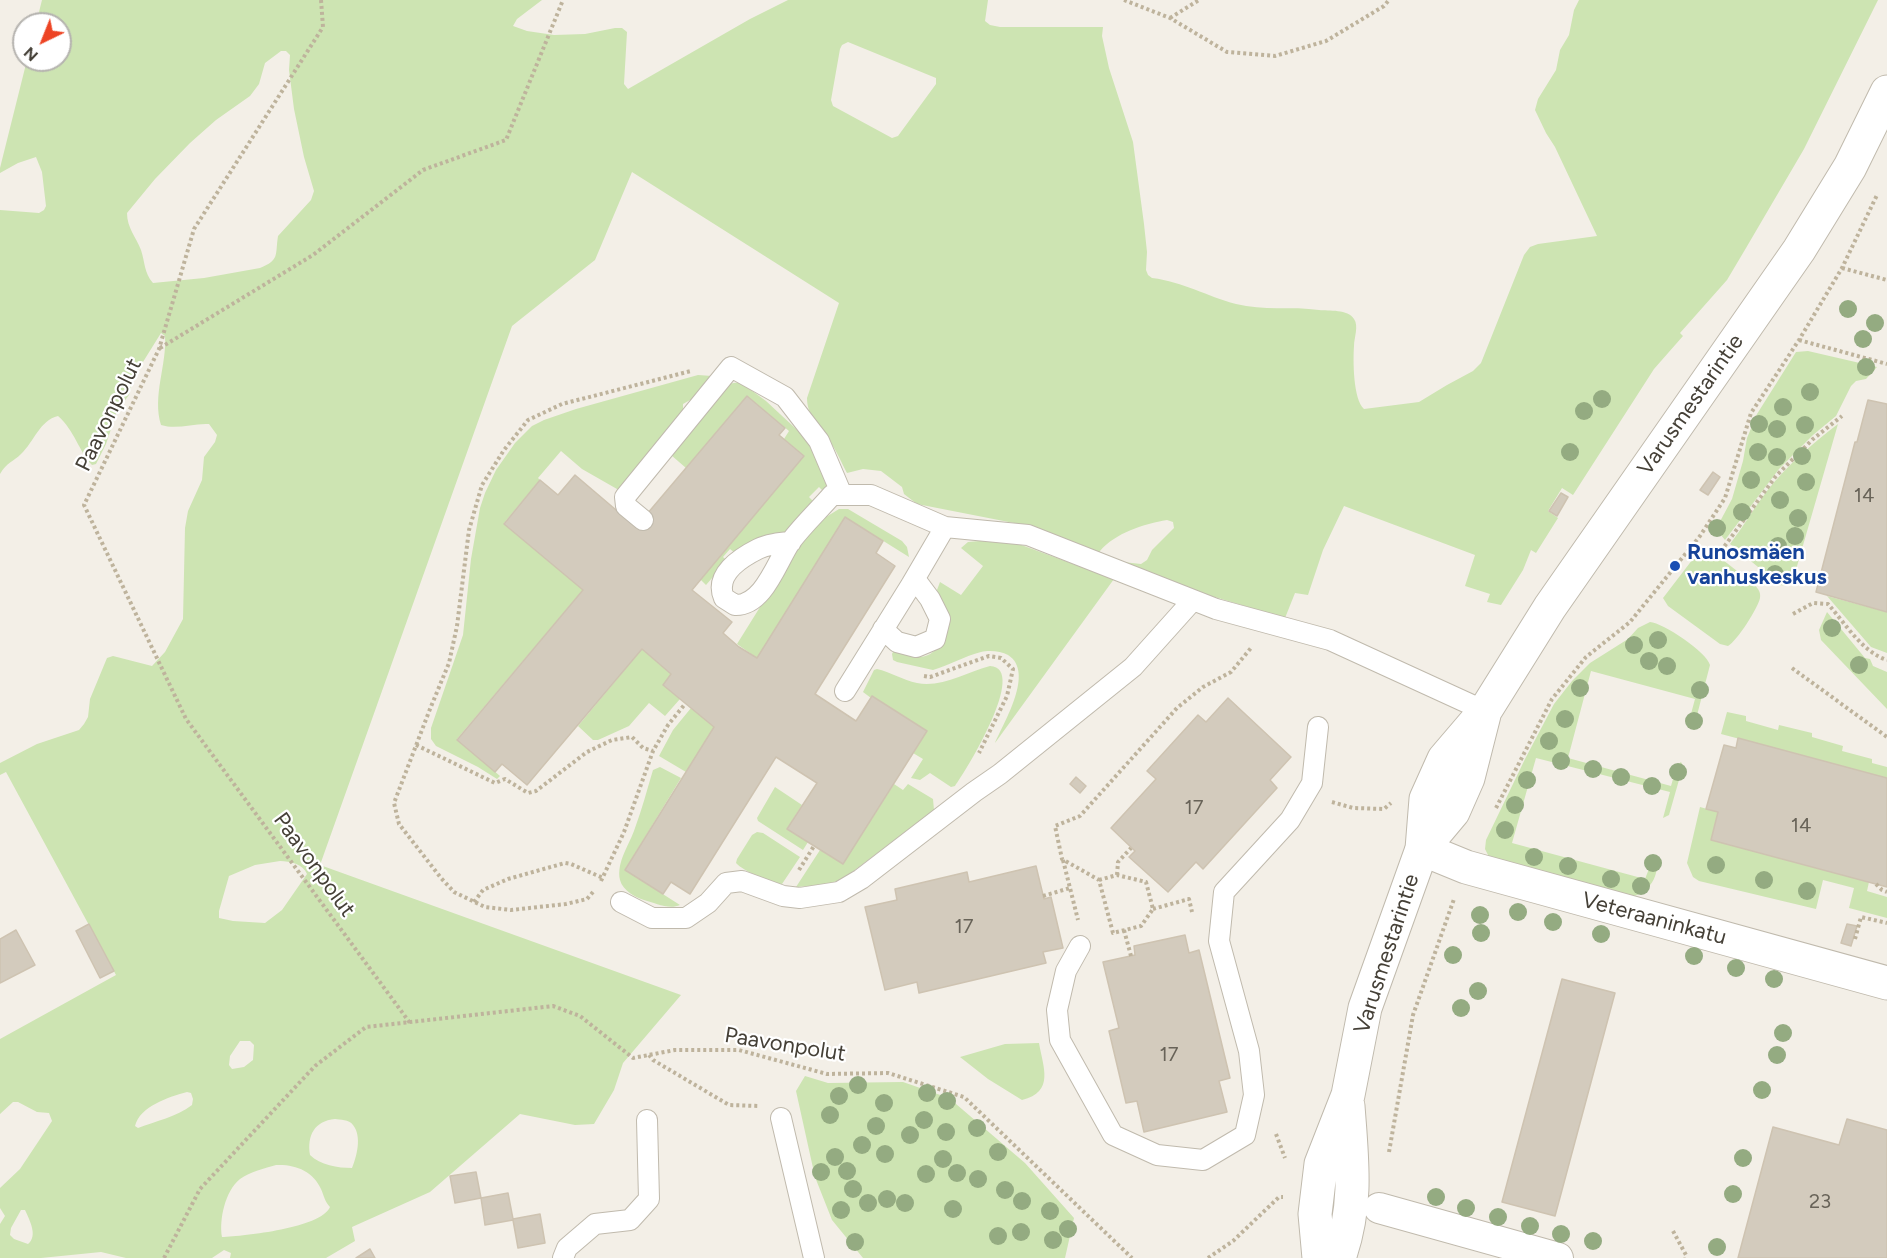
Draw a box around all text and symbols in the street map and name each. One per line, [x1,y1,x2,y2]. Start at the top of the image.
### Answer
north arrow [12,12,72,72]
text: N [20,43,42,65]
street label: Varusmestarintie [1633,329,1749,481]
street label: Paavonpolut [70,354,148,476]
house number: 14 [1854,484,1874,508]
place label: Runosmäen vanhuskeskus [1687,540,1827,592]
marker: Runosmäen vanhuskeskus [1668,559,1682,573]
house number: 17 [1185,796,1203,820]
street label: Paavonpolut [267,808,361,922]
house number: 14 [1791,814,1811,838]
street label: Varusmestarintie [1349,871,1425,1037]
street label: Veteraaninkatu [1579,887,1729,951]
house number: 17 [955,915,973,939]
street label: Paavonpolut [723,1022,847,1068]
house number: 17 [1160,1043,1178,1067]
house number: 23 [1809,1190,1831,1214]

